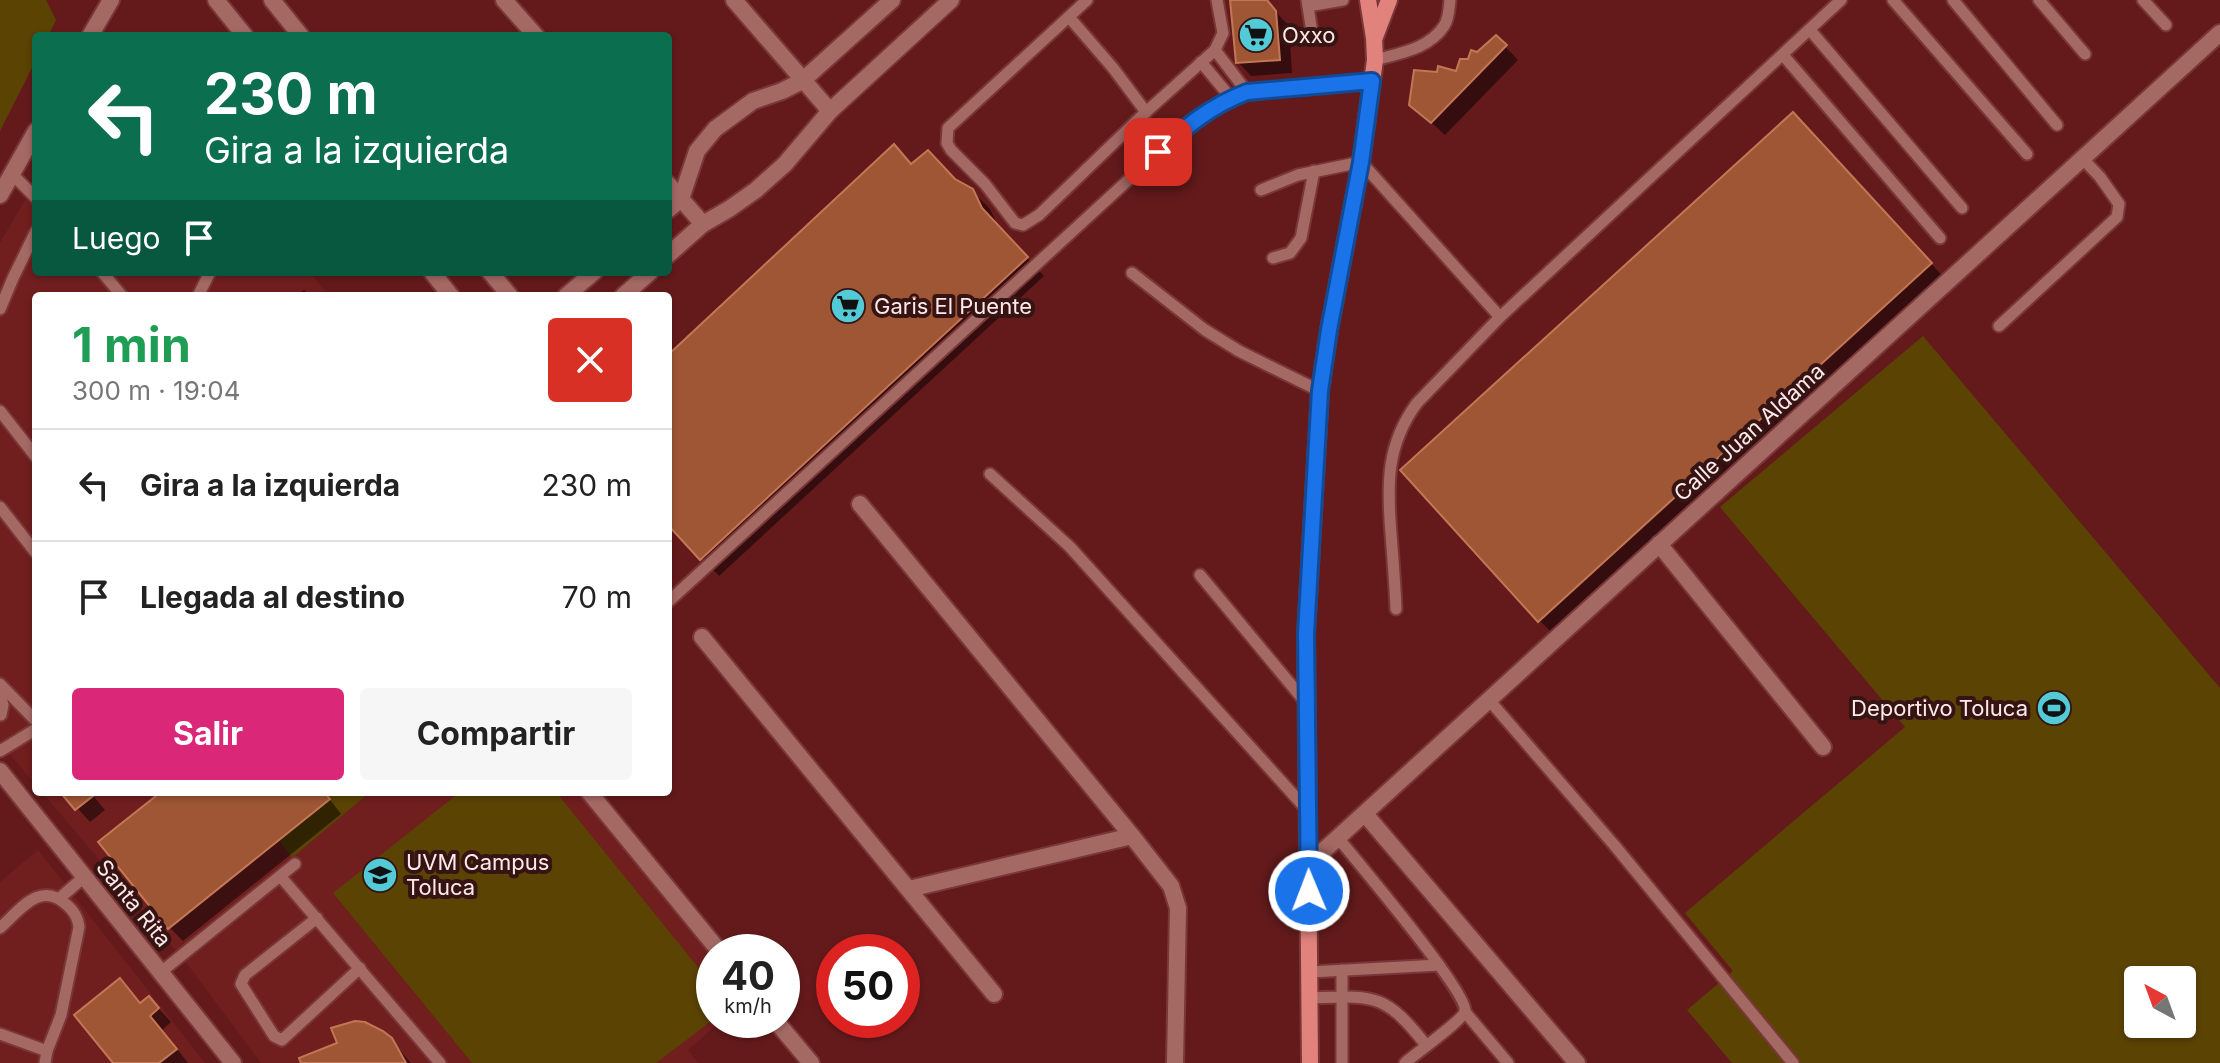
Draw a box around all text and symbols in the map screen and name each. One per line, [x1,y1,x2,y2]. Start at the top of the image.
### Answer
supermarket icon: Oxxo [1237,16,1275,54]
place label: Oxxo [1282,22,1336,48]
text: 230 m [204,60,378,128]
icon: left [72,64,176,168]
pin [1124,118,1192,186]
text: Gira a la izquierda [204,128,509,172]
icon: arrive [1136,130,1180,174]
icon: arrive [177,216,221,260]
text: Luego [72,220,161,256]
supermarket icon: Garis El Puente [829,287,867,325]
place label: Garis El Puente [874,293,1032,319]
text: 1 min [72,315,191,374]
button: close [548,318,632,402]
street label: Calle Juan Aldama [1669,358,1829,506]
text: 300 m · 19:04 [72,375,240,406]
icon: left [72,463,116,507]
text: Gira a la izquierda [140,467,400,503]
text: 230 m [542,467,632,503]
icon: arrive [72,575,116,619]
text: Llegada al destino [140,579,405,615]
text: 70 m [562,579,632,615]
button: Salir [72,688,344,780]
button: Compartir [360,688,632,780]
sports icon: Deportivo Toluca [2035,689,2073,727]
place label: Deportivo Toluca [1851,695,2028,721]
place label: UVM Campus Toluca [406,849,549,900]
position arrow [1267,849,1351,933]
street label: Santa Rita [91,854,177,952]
school or university icon: UVM Campus Toluca [361,856,399,894]
speed limit sign: 50 [816,934,920,1038]
text: 40 [721,951,775,1000]
north arrow [2124,966,2196,1038]
map controls [2124,966,2196,1038]
text: km/h [724,994,772,1018]

